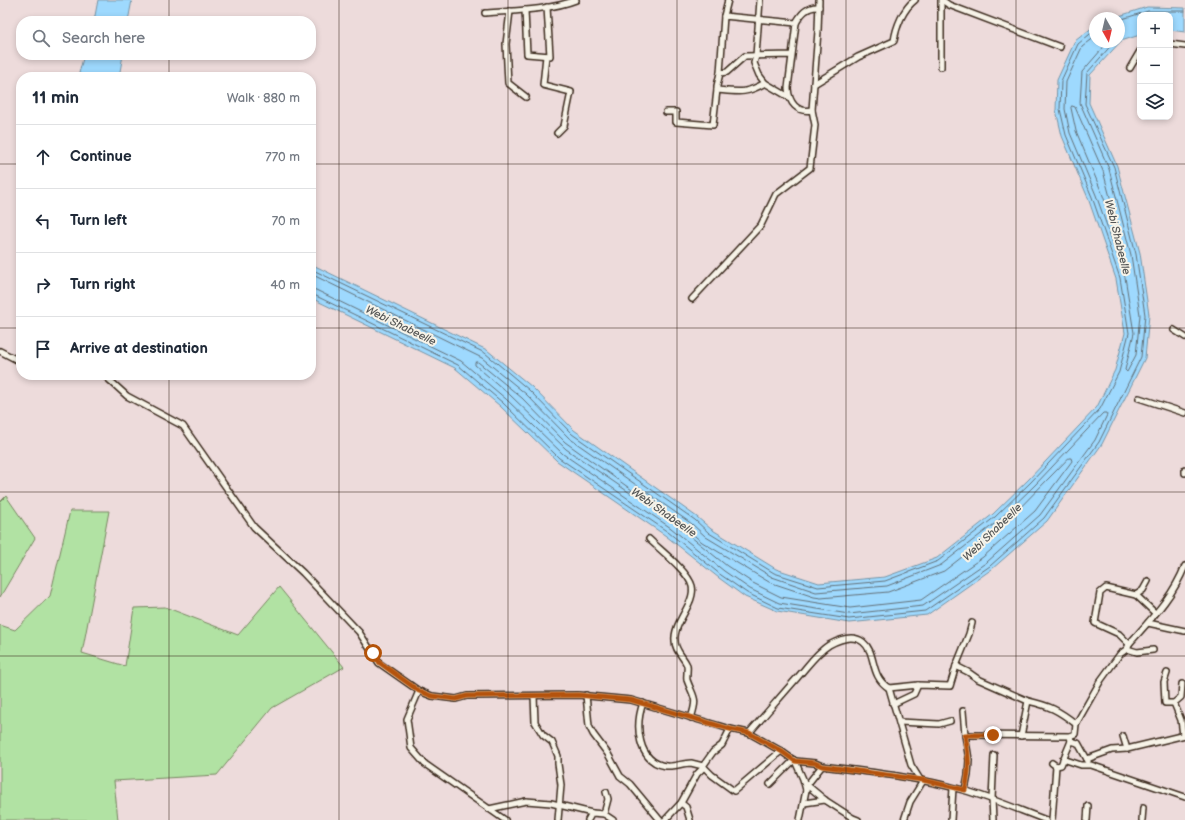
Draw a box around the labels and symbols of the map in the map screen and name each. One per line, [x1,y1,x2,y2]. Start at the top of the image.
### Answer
north arrow [1089,12,1125,48]
water label: Webi Shabeelle [1102,198,1133,277]
water label: Webi Shabeelle [363,303,439,348]
water label: Webi Shabeelle [628,485,699,540]
water label: Webi Shabeelle [960,501,1025,564]
route start [364,644,382,662]
route end [984,726,1002,744]

